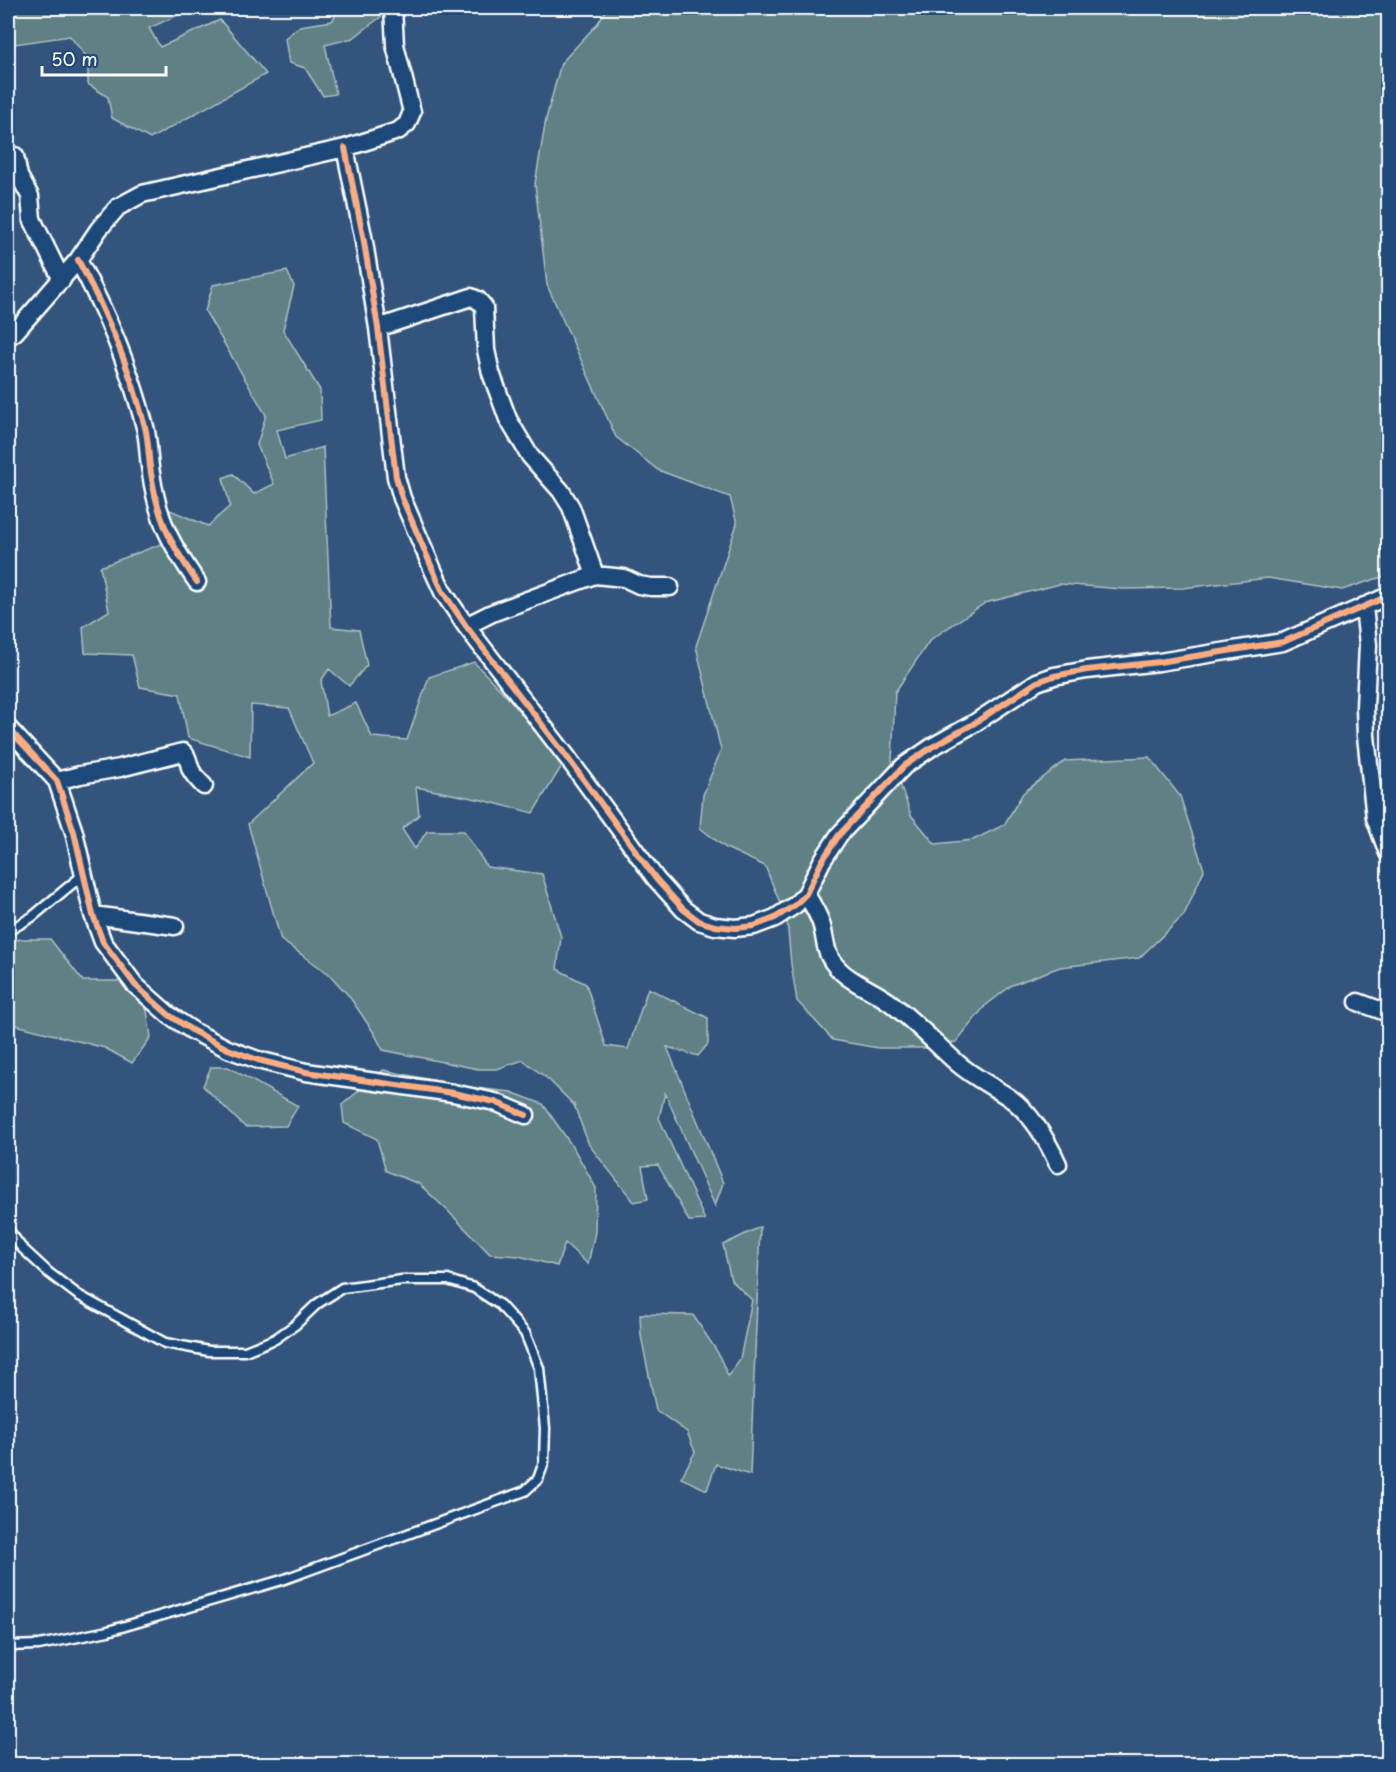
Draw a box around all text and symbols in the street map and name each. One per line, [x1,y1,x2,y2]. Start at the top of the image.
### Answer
scale bar [42,39,166,77]
text: 50 m [51,45,98,72]

